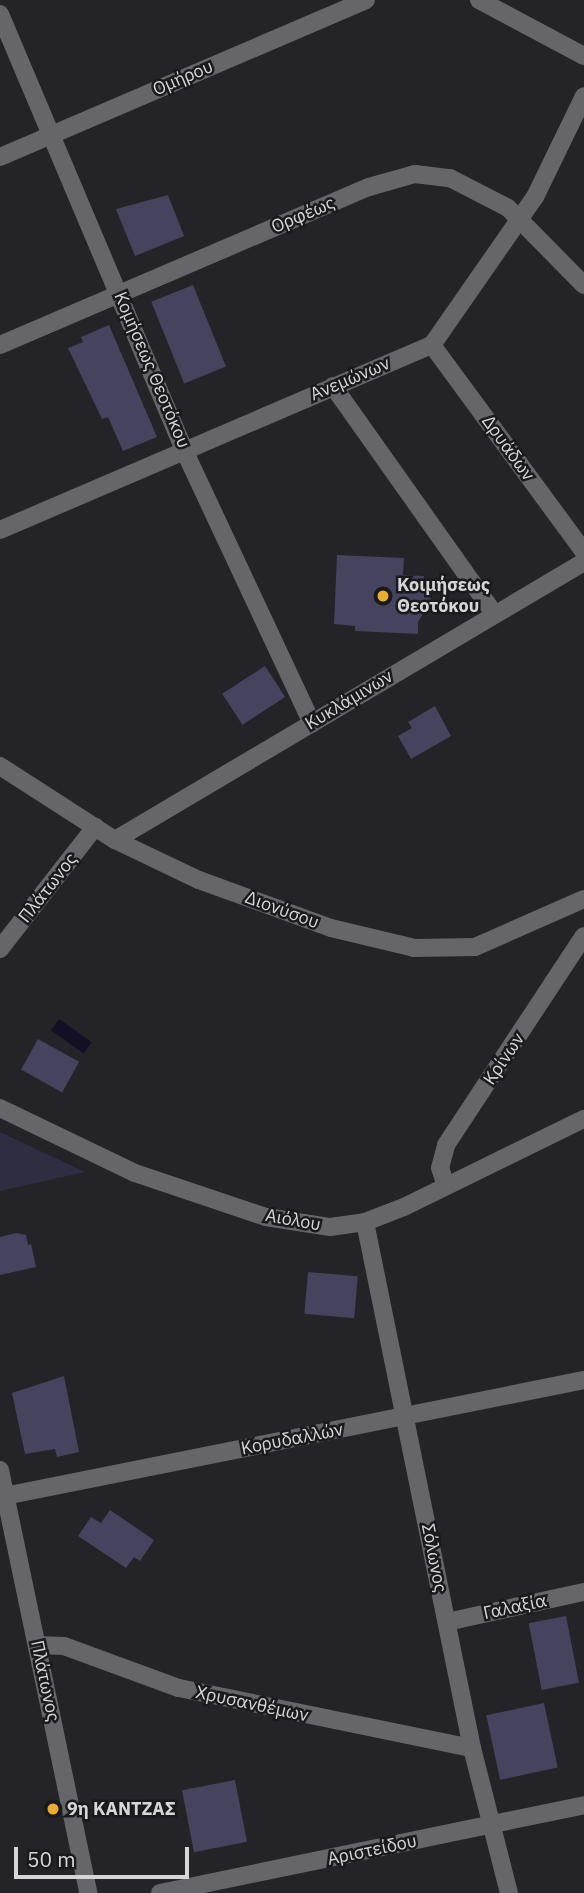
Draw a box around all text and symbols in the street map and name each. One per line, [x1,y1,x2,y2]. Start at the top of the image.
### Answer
street label: Ομήρου [149,56,217,100]
street label: Ορφέως [268,192,338,238]
street label: Κομήσεως Θεοτόκου [109,289,195,451]
street label: Ανεμώνων [307,353,393,405]
street label: Δρυάδων [477,411,539,485]
place label: Κοιμήσεως Θεοτόκου [397,575,490,618]
marker: Κοιμήσεως Θεοτόκου [375,588,391,604]
street label: Κυκλάμινων [301,665,397,735]
street label: Πλάτωνος [14,849,82,927]
street label: Διονύσου [242,887,322,933]
street label: Κρίνων [479,1029,529,1089]
street label: Αιόλου [264,1204,322,1236]
street label: Κορυδαλλών [239,1419,345,1459]
street label: Σόλωνος [417,1522,451,1594]
street label: Γαλαξία [481,1590,549,1624]
street label: Πλάτωνος [26,1638,64,1724]
street label: Χρυσανθέμων [194,1682,310,1726]
place label: 9η ΚΑΝΤΖΑΣ [67,1798,176,1820]
marker: 9η ΚΑΝΤΖΑΣ [45,1801,61,1817]
street label: Αριστείδου [325,1830,419,1870]
scale bar [18,1834,192,1878]
text: 50 m [27,1845,76,1873]

